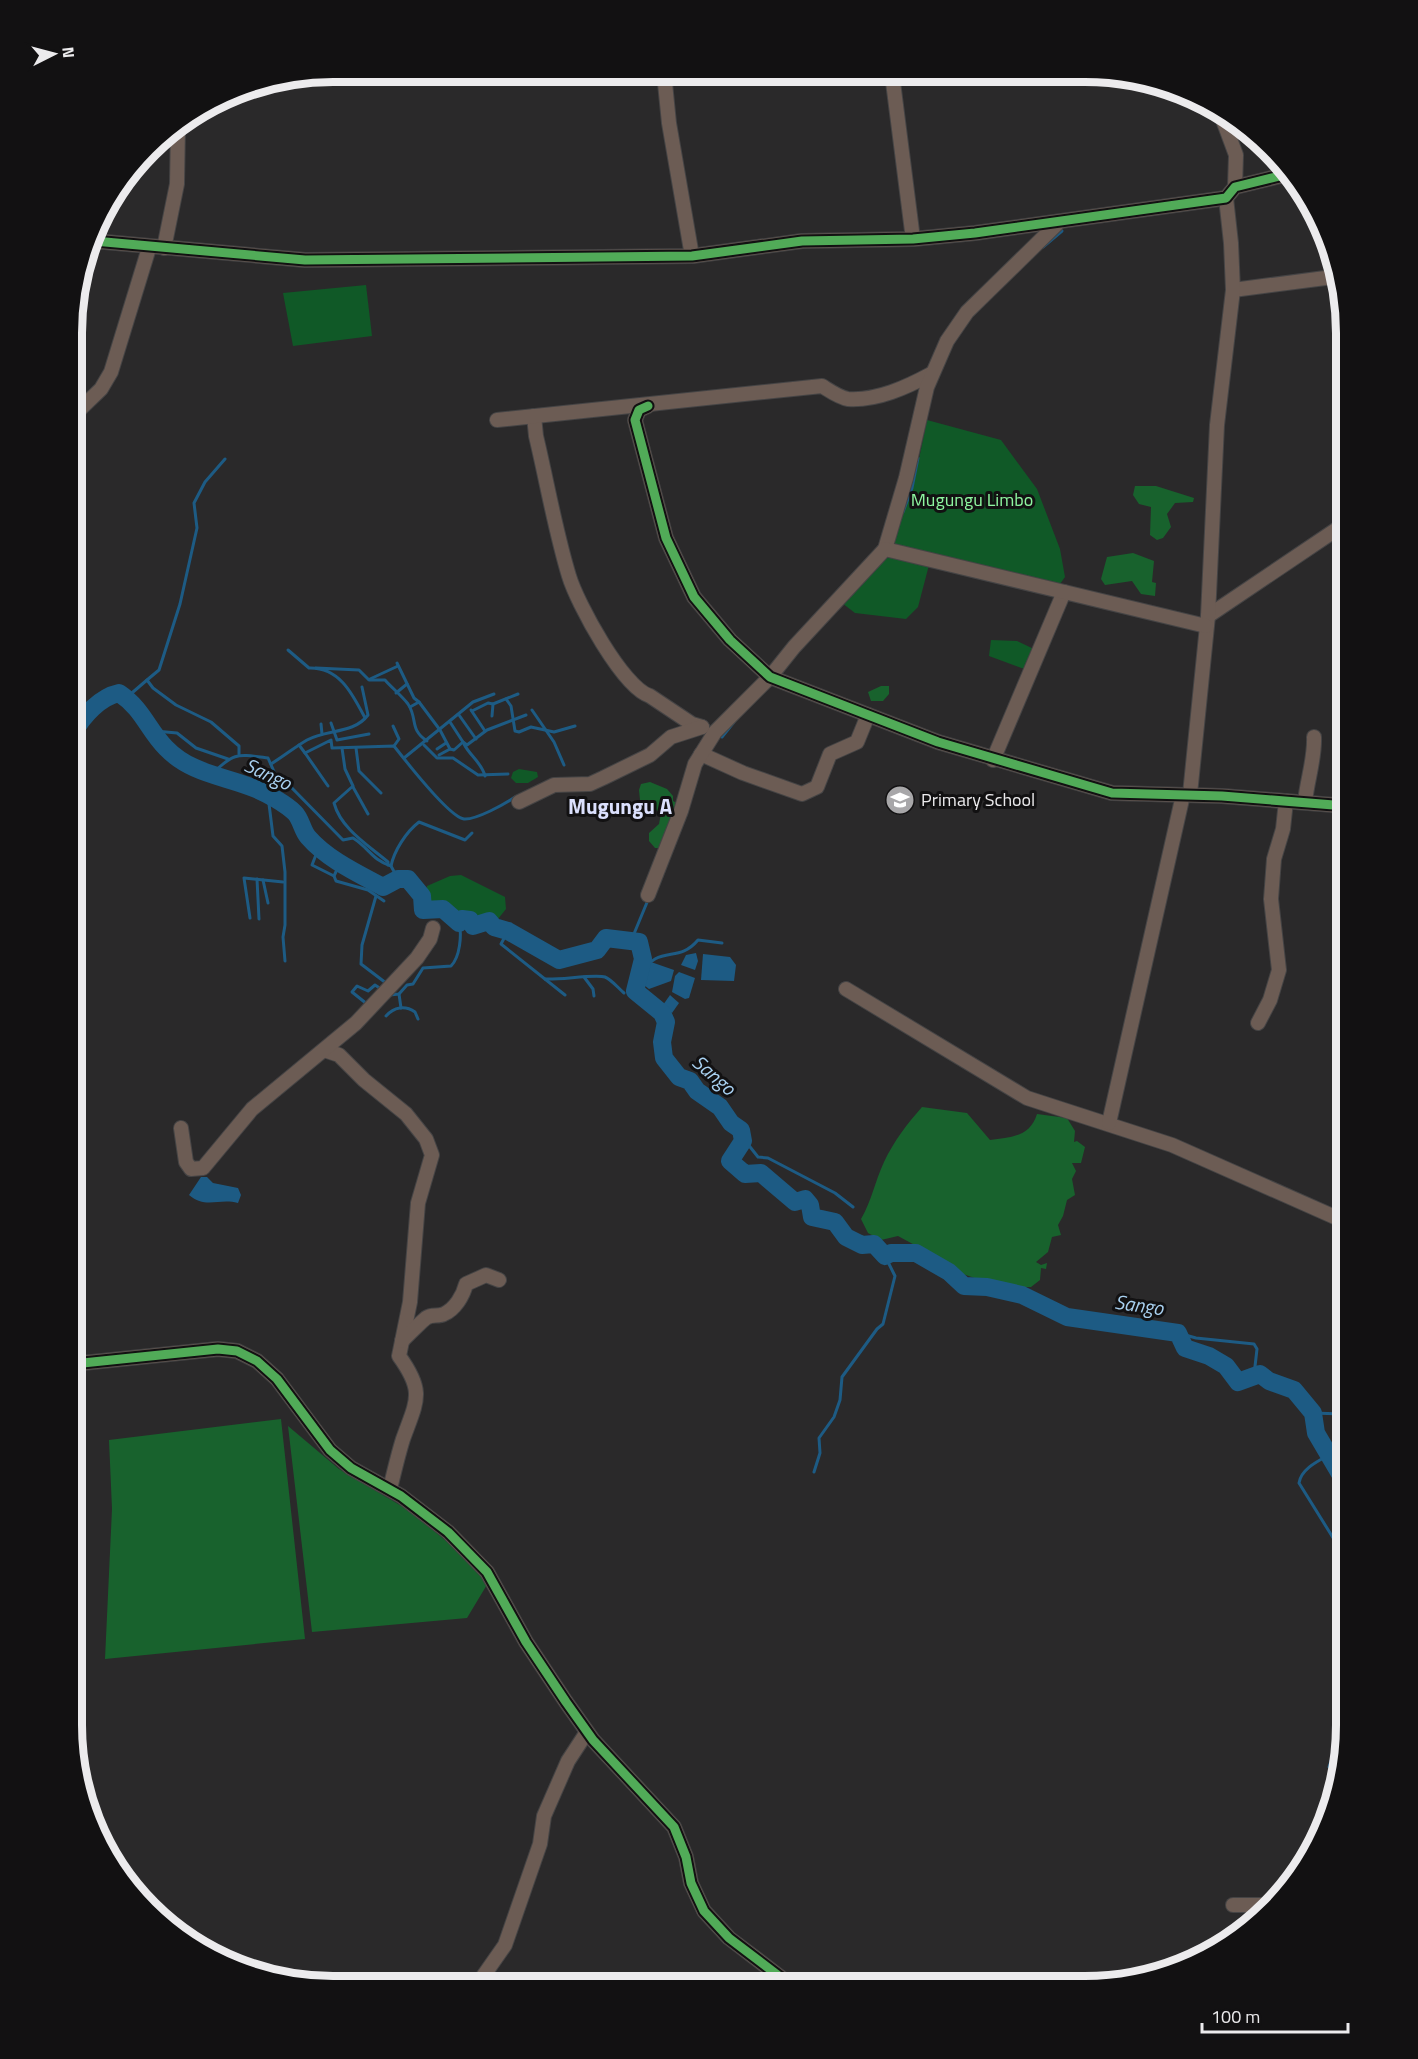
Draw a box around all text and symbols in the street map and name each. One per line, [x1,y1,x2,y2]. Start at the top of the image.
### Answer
north arrow [24,24,84,84]
text: N [56,46,81,59]
park label: Mugungu Limbo [911,486,1033,513]
water label: Sango [239,749,298,798]
school or university icon: Primary School [884,784,916,816]
place label: Primary School [921,786,1035,813]
district label: Mugungu A [568,790,672,822]
water label: Sango [686,1047,744,1103]
water label: Sango [1113,1286,1167,1323]
scale bar [1202,1996,1348,2034]
text: 100 m [1211,2003,1260,2030]

